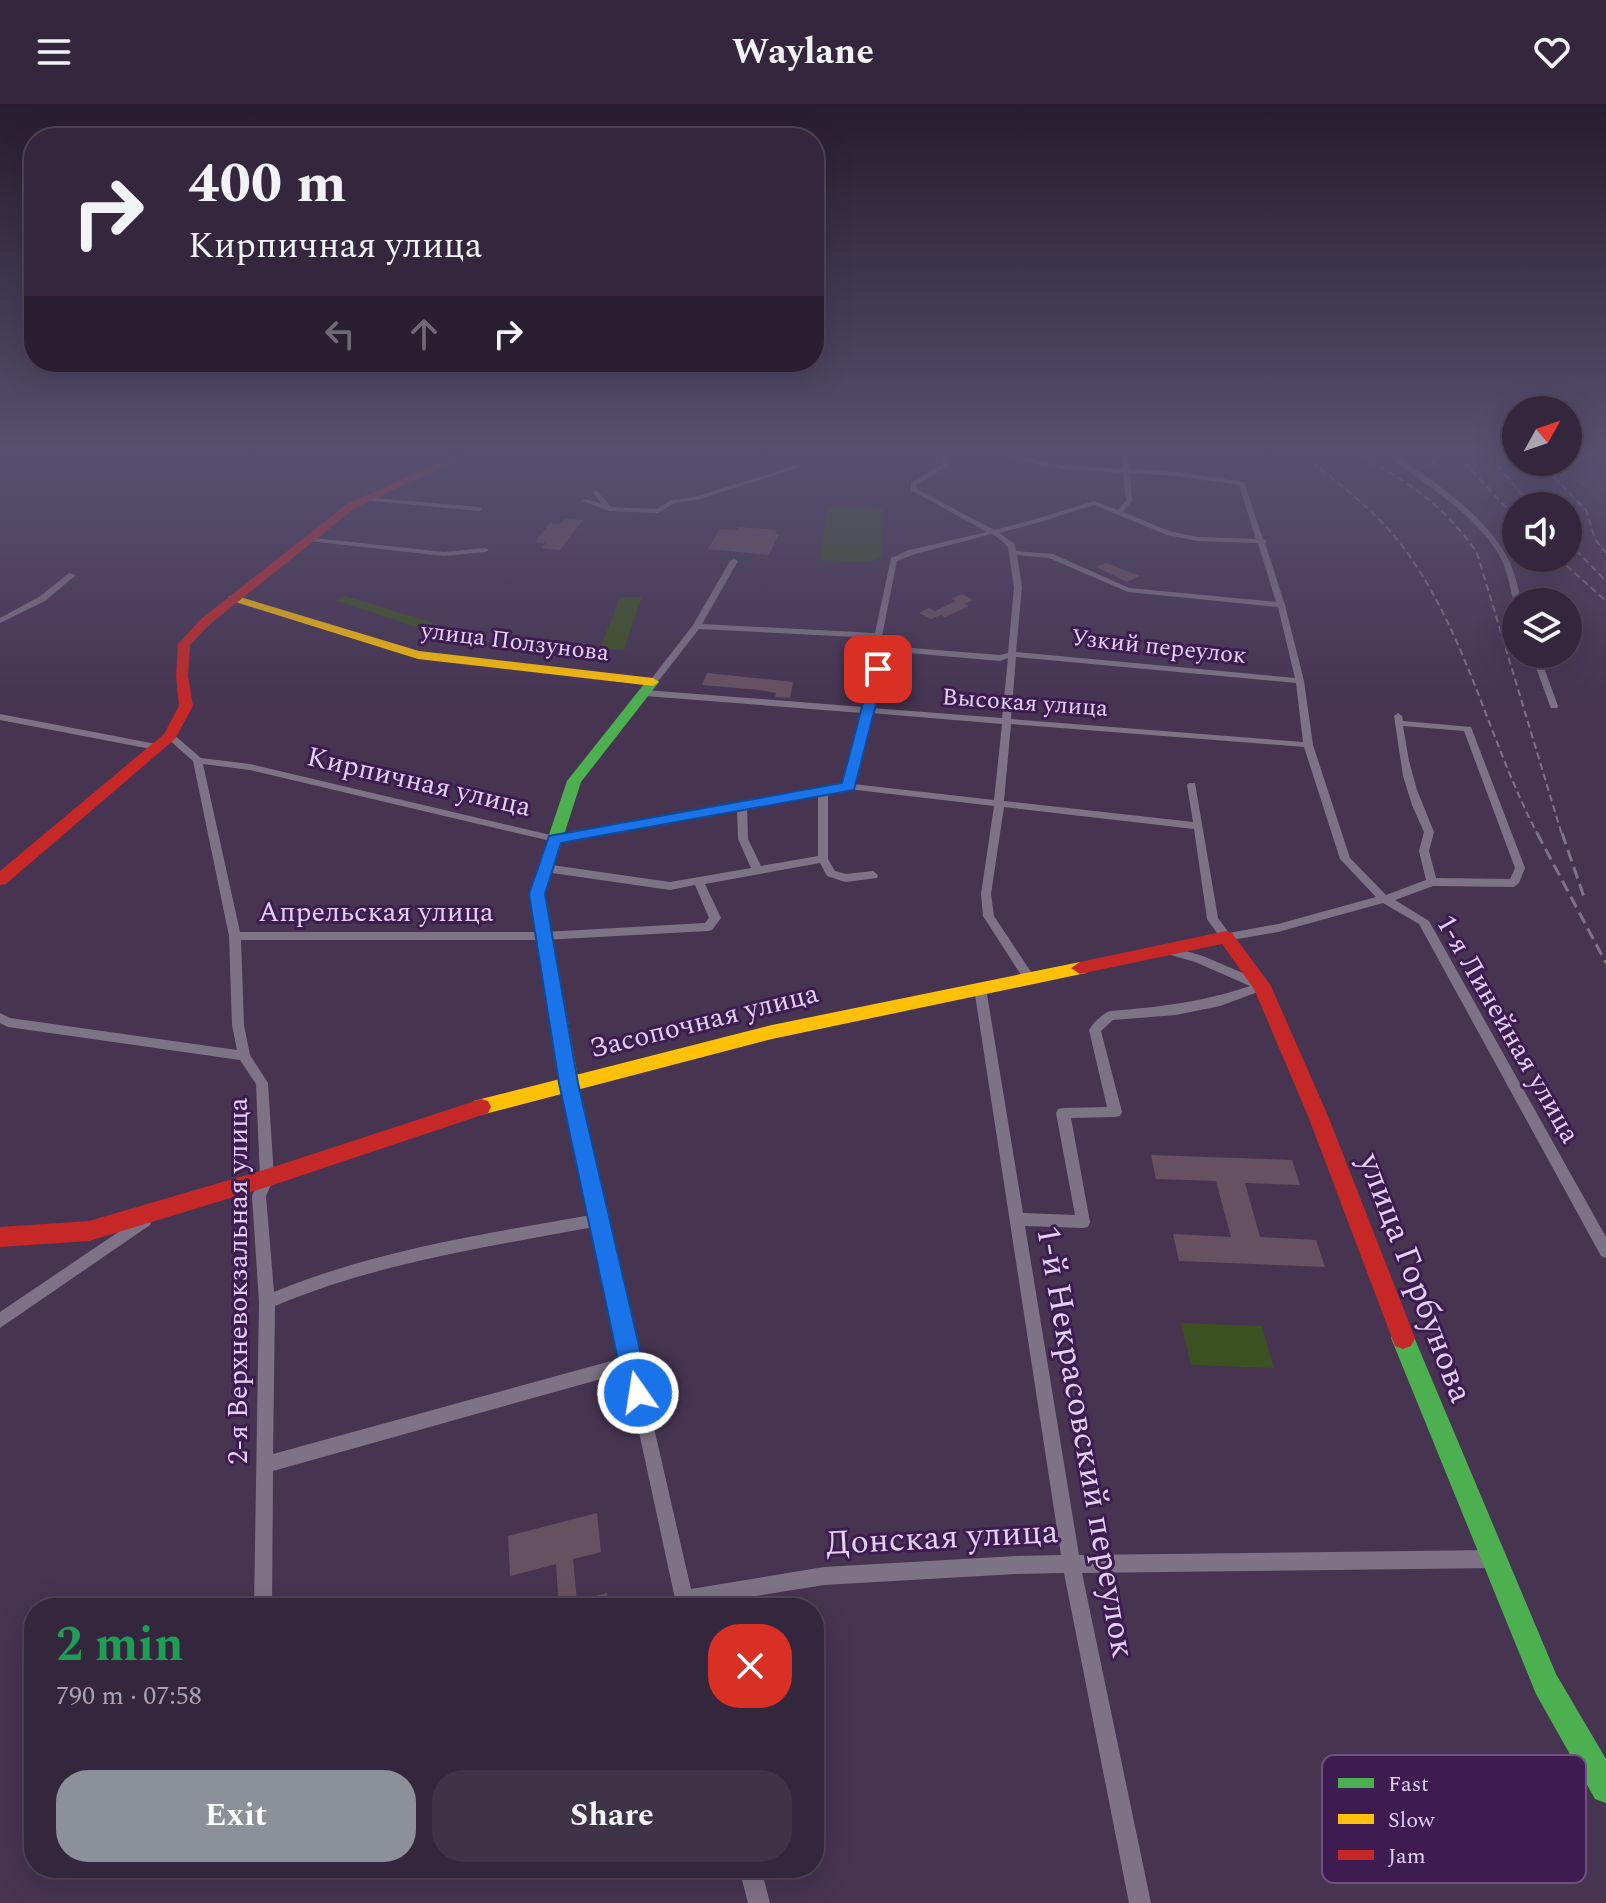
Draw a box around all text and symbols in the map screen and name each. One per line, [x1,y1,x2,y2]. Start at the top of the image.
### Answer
text: Waylane [732,25,874,80]
icon: menu [32,30,76,74]
icon: heart [1530,30,1574,74]
text: 400 m [188,142,347,227]
icon: right [56,160,160,264]
text: Кирпичная улица [188,219,482,274]
icon: left [318,312,362,356]
icon: ahead [402,312,446,356]
icon: right [486,312,530,356]
north arrow [1502,396,1582,476]
map controls [1502,396,1582,668]
button: sound [1502,492,1582,572]
button: layers [1502,588,1582,668]
street label: улица Ползунова [418,612,611,671]
street label: Узкий переулок [1070,620,1248,674]
pin [844,635,912,703]
icon: arrive [856,647,900,691]
street label: Высокая улица [941,679,1109,727]
street label: Кирпичная улица [303,735,536,829]
street label: Апрельская улица [258,891,494,934]
street label: 1-я Линейная улица [1425,906,1591,1152]
street label: Засопочная улица [585,972,823,1070]
street label: 2-я Верхневокзальная улица [217,1097,260,1464]
street label: улица Горбунова [1343,1145,1487,1411]
street label: 1-й Некрасовский переулок [1021,1222,1149,1662]
position arrow [596,1351,680,1435]
street label: Донская улица [824,1506,1060,1570]
text: 2 min [56,1609,184,1682]
button: close [708,1624,792,1708]
text: 790 m · 07:58 [56,1676,202,1716]
legend [1322,1755,1586,1883]
text: Fast [1388,1768,1429,1801]
button: Exit [56,1770,416,1862]
button: Share [432,1770,792,1862]
text: Slow [1388,1804,1436,1837]
text: Jam [1388,1840,1426,1873]

